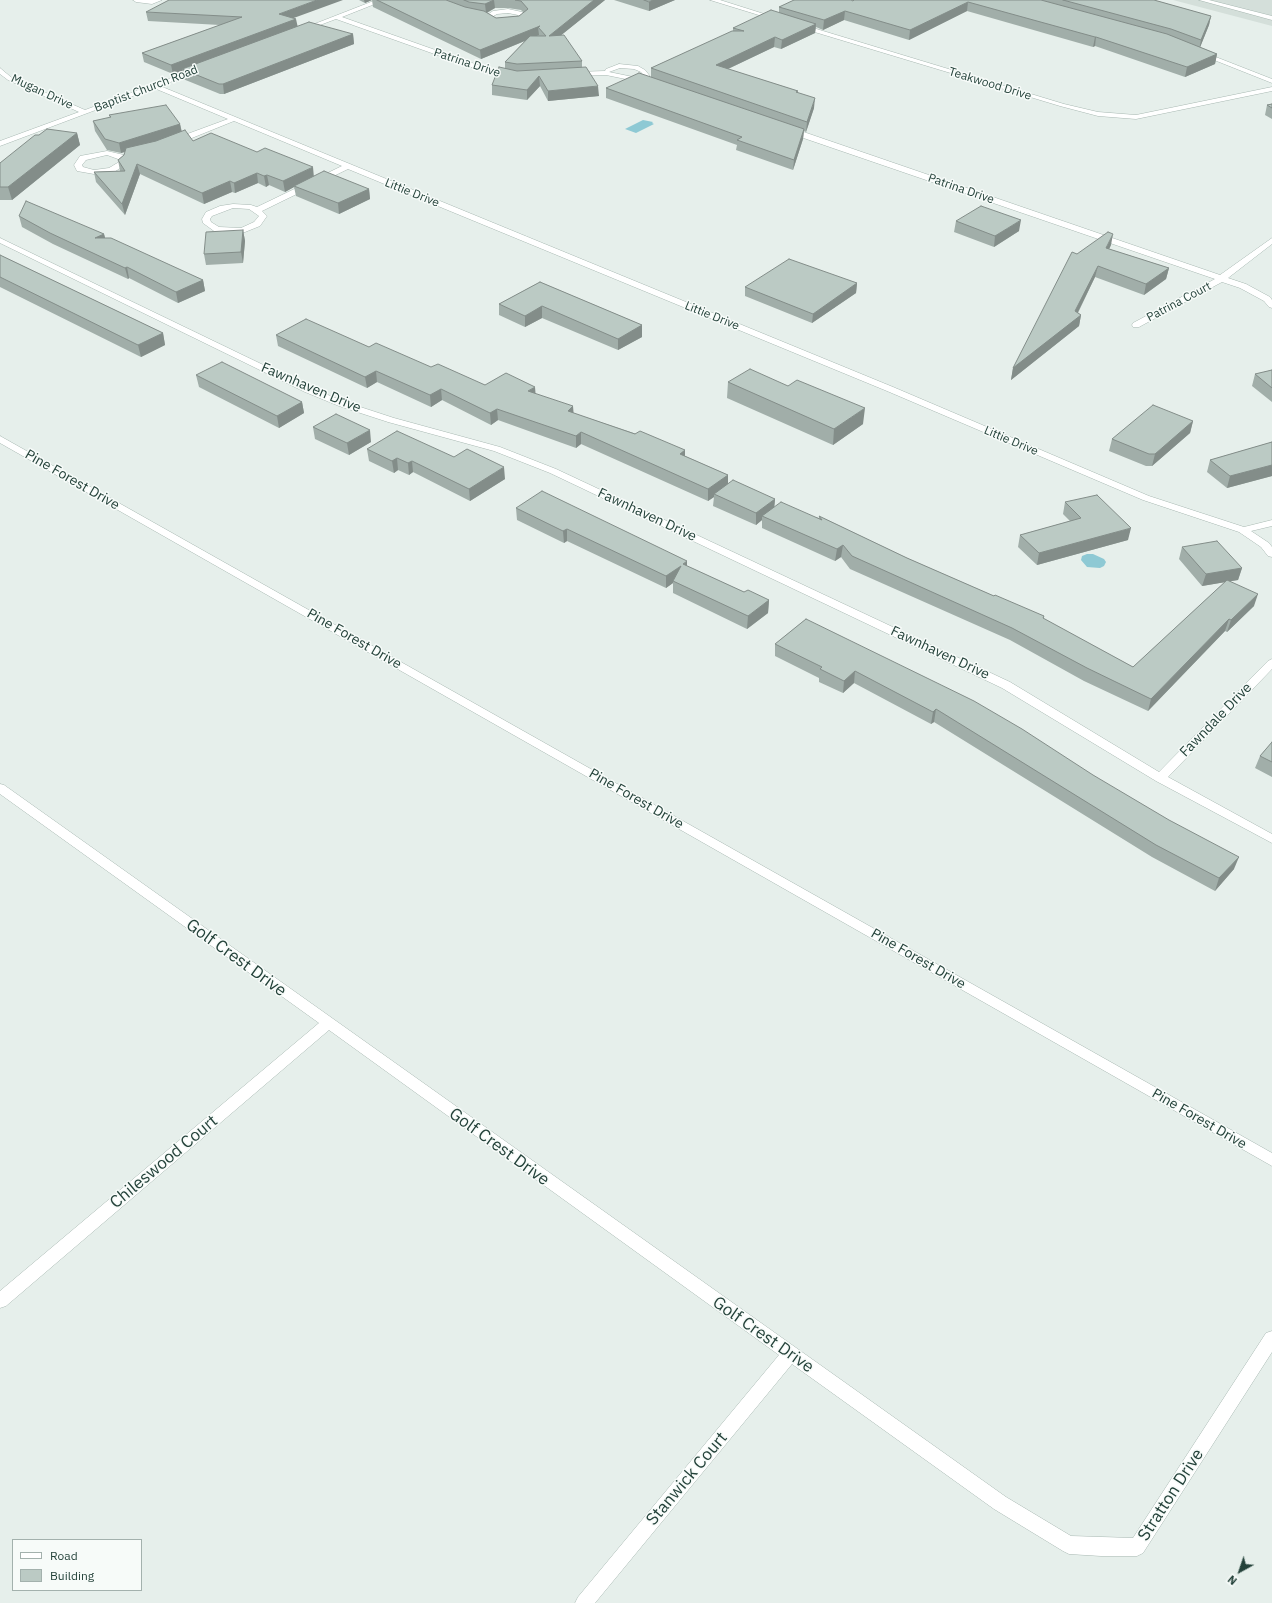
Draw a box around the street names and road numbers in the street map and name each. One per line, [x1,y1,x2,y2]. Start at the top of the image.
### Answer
street label: Patrina Drive [432,45,502,81]
street label: Baptist Church Road [92,63,200,115]
street label: Teakwood Drive [947,65,1033,103]
street label: Mugan Drive [9,71,75,113]
street label: Patrina Drive [926,171,996,207]
street label: Littie Drive [383,176,441,210]
street label: Patrina Court [1144,279,1214,325]
street label: Littie Drive [683,299,741,333]
street label: Fawnhaven Drive [259,359,363,417]
street label: Littie Drive [982,423,1040,459]
street label: Pine Forest Drive [22,446,122,514]
street label: Fawnhaven Drive [595,485,699,545]
street label: Pine Forest Drive [304,605,404,673]
street label: Fawnhaven Drive [888,623,992,683]
street label: Fawndale Drive [1177,680,1255,760]
street label: Pine Forest Drive [586,765,686,833]
street label: Golf Crest Drive [182,915,290,1001]
street label: Pine Forest Drive [868,925,968,993]
street label: Pine Forest Drive [1149,1085,1249,1153]
street label: Golf Crest Drive [445,1104,553,1190]
street label: Chileswood Court [106,1111,222,1213]
street label: Golf Crest Drive [708,1292,818,1378]
street label: Stanwick Court [642,1428,732,1530]
street label: Stratton Drive [1134,1445,1208,1545]

